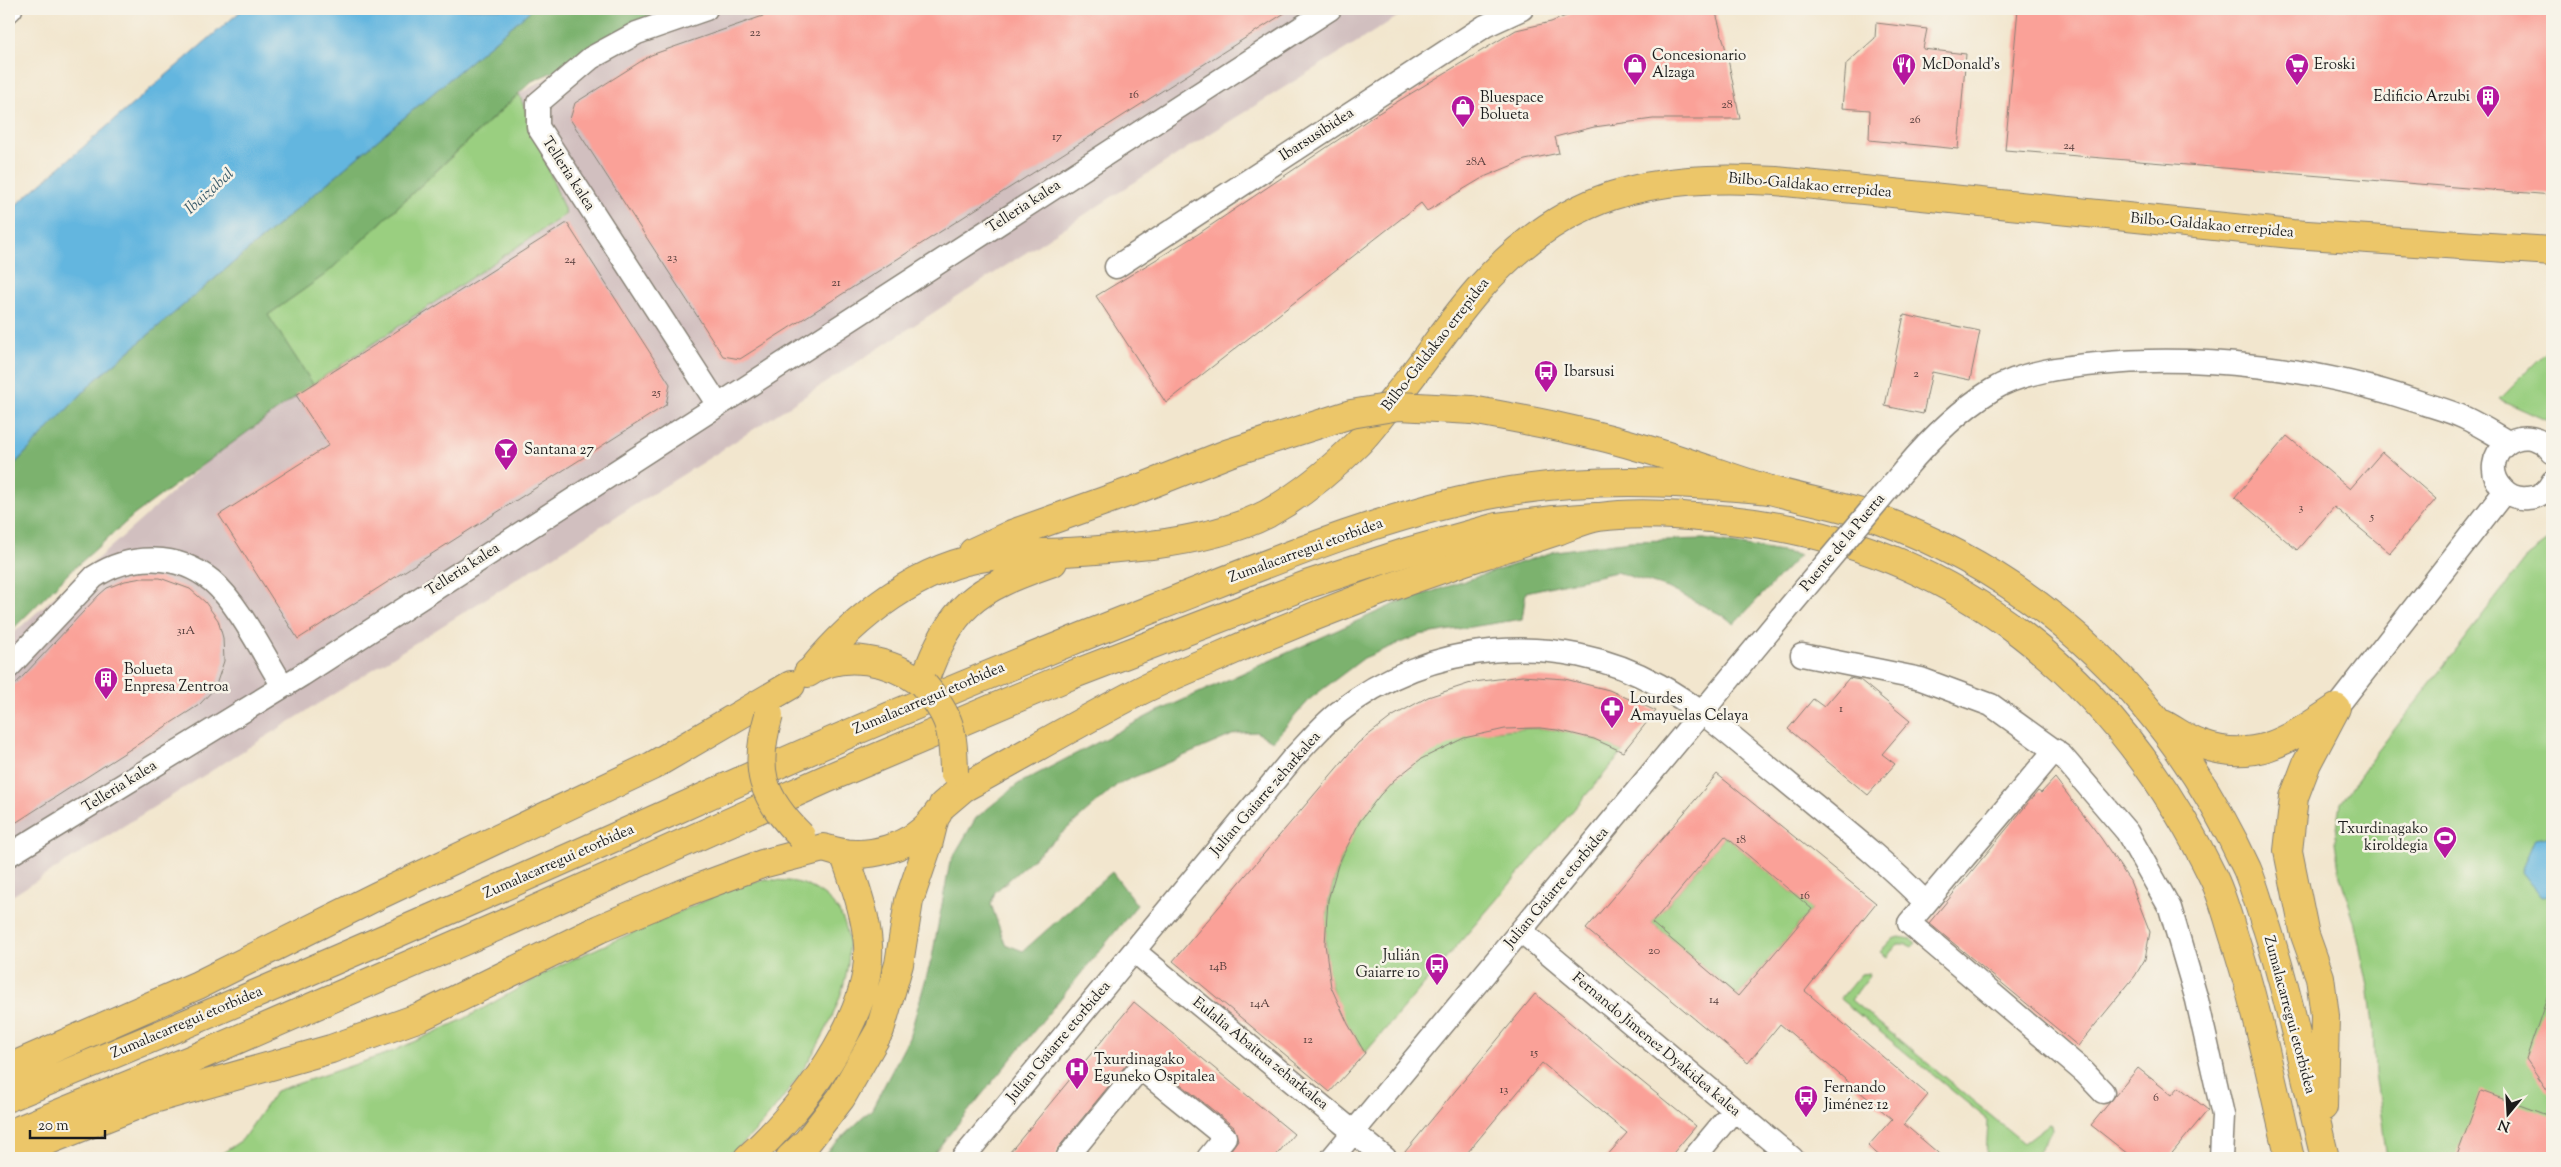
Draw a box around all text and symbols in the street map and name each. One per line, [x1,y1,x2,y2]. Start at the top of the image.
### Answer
house number: 22 [749,24,761,42]
place label: Concesionario Alzaga [1652,46,1746,84]
shop icon: Concesionario Alzaga [1622,52,1648,86]
restaurant icon: McDonald's [1891,52,1917,86]
supermarket icon: Eroski [2284,52,2310,86]
place label: McDonald's [1922,55,2000,76]
place label: Eroski [2314,55,2355,76]
building icon: Edificio Arzubi [2475,84,2501,118]
house number: 16 [1129,86,1139,104]
place label: Edificio Arzubi [2374,87,2470,108]
place label: Bluespace Bolueta [1480,88,1544,126]
shop icon: Bluespace Bolueta [1450,94,1476,128]
house number: 28 [1721,96,1733,114]
street label: Ibarsusibidea [1276,103,1358,167]
house number: 26 [1909,111,1921,129]
house number: 17 [1052,128,1062,146]
street label: Telleria kalea [536,133,600,215]
house number: 24 [2063,137,2075,155]
house number: 28A [1465,153,1487,171]
water label: Ibaizabal [180,164,240,220]
street label: Bilbo-Galdakao errepidea [1727,168,1893,204]
street label: Telleria kalea [983,175,1065,239]
street label: Bilbo-Galdakao errepidea [2129,208,2295,244]
house number: 23 [667,249,677,267]
house number: 24 [564,251,576,269]
house number: 21 [831,274,841,292]
street label: Bilbo-Galdakao errepidea [1377,274,1495,416]
bus stop icon: Ibarsusi [1533,359,1559,393]
place label: Ibarsusi [1564,362,1614,383]
house number: 2 [1913,365,1919,383]
house number: 25 [651,384,661,402]
bar icon: Santana 27 [493,437,519,471]
place label: Santana 27 [524,440,595,461]
street label: Puente de la Puerta [1796,489,1890,597]
house number: 3 [2299,499,2304,517]
house number: 5 [2369,508,2374,526]
street label: Zumalacarregui etorbidea [1226,513,1386,589]
street label: Telleria kalea [422,538,504,602]
house number: 31A [177,622,196,640]
street label: Zumalacarregui etorbidea [850,657,1008,740]
place label: Bolueta Enpresa Zentroa [124,660,229,698]
building icon: Bolueta Enpresa Zentroa [93,666,119,700]
place label: Lourdes Amayuelas Celaya [1630,689,1748,727]
pharmacy icon: Lourdes Amayuelas Celaya [1599,695,1625,729]
house number: 1 [1839,700,1843,718]
street label: Julian Gaiarre zeharkalea [1205,727,1326,862]
street label: Telleria kalea [79,756,161,818]
street label: Zumalacarregui etorbidea [480,819,638,905]
place label: Txurdinagako kiroldegia [2338,819,2428,857]
street label: Julian Gaiarre etorbidea [1499,823,1614,954]
sports icon: Txurdinagako kiroldegia [2432,825,2458,859]
house number: 18 [1736,831,1746,849]
house number: 16 [1800,887,1810,905]
street label: Zumalacarregui etorbidea [2258,934,2320,1096]
house number: 20 [1648,942,1660,960]
place label: Julián Gaiarre 10 [1356,946,1420,984]
bus stop icon: Julián Gaiarre 10 [1424,952,1450,986]
house number: 14B [1209,958,1227,976]
street label: Fernando Jimenez Dyakidea kalea [1567,968,1745,1122]
street label: Julian Gaiarre etorbidea [1001,977,1116,1108]
street label: Zumalacarregui etorbidea [108,981,266,1064]
house number: 14 [1709,991,1719,1009]
street label: Eulalia Abaitua zeharkalea [1188,993,1332,1115]
house number: 14A [1250,995,1270,1013]
house number: 12 [1303,1031,1313,1049]
house number: 15 [1530,1044,1538,1062]
place label: Txurdinagako Eguneko Ospitalea [1094,1050,1215,1088]
hospital icon: Txurdinagako Eguneko Ospitalea [1064,1056,1090,1090]
place label: Fernando Jiménez 12 [1823,1078,1889,1116]
house number: 13 [1500,1081,1509,1099]
bus stop icon: Fernando Jiménez 12 [1793,1084,1819,1118]
house number: 6 [2153,1089,2159,1107]
north arrow [2484,1090,2534,1140]
scale bar [30,1107,105,1139]
text: N [2496,1113,2513,1136]
text: 20 m [38,1116,69,1137]

